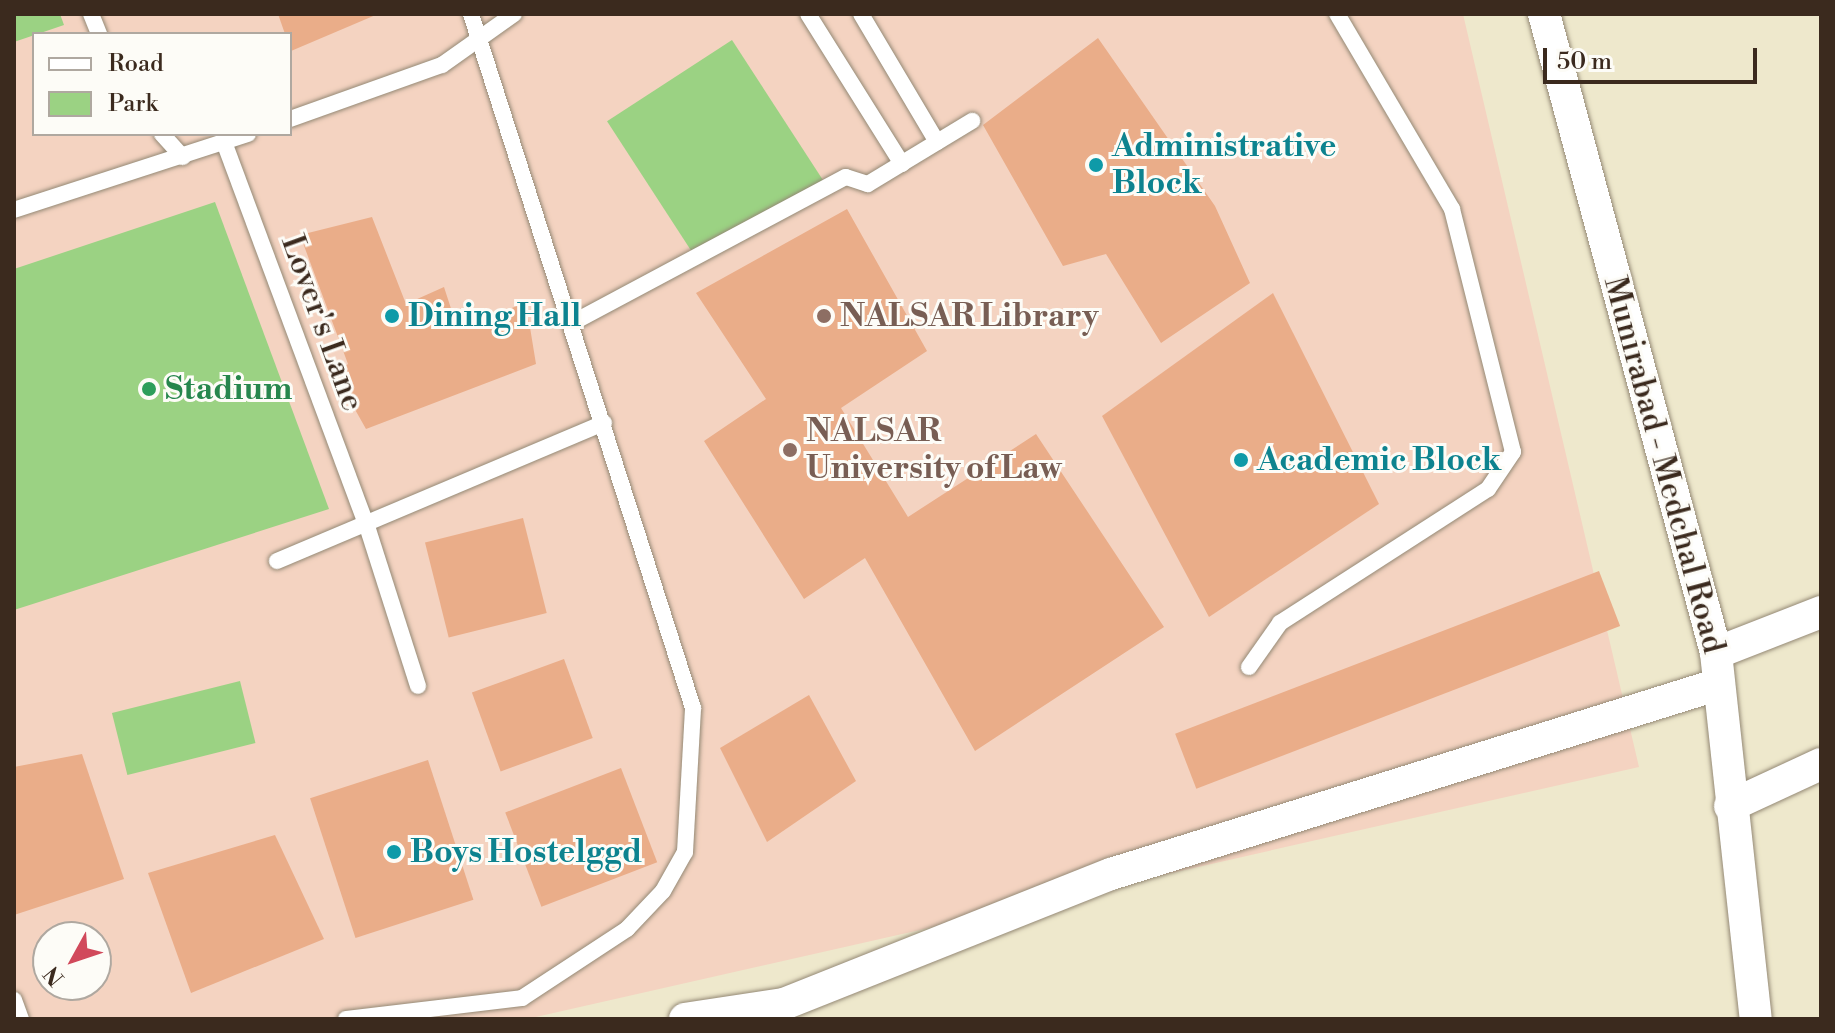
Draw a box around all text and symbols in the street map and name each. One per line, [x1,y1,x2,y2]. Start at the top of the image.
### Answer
legend [32,32,292,136]
scale bar [1547,32,1761,82]
text: 50 m [1557,47,1612,77]
text: Road [108,49,164,79]
text: Park [108,89,158,119]
place label: Administrative Block [1112,128,1336,203]
marker: Administrative Block [1087,156,1105,174]
street label: Lover's Lane [272,230,372,416]
street label: Munirabad - Medchal Road [1595,272,1733,658]
place label: Dining Hall [408,297,581,335]
place label: NALSAR Library [840,297,1099,335]
marker: Dining Hall [383,307,401,325]
marker: NALSAR Library [815,307,833,325]
place label: Stadium [165,370,292,408]
marker: Stadium [140,380,158,398]
place label: NALSAR University of Law [806,413,1062,488]
marker: NALSAR University of Law [781,441,799,459]
place label: Academic Block [1257,441,1501,479]
marker: Academic Block [1232,451,1250,469]
place label: Boys Hostelggd [410,833,642,871]
marker: Boys Hostelggd [385,843,403,861]
north arrow [32,921,112,1001]
text: N [39,960,71,991]

